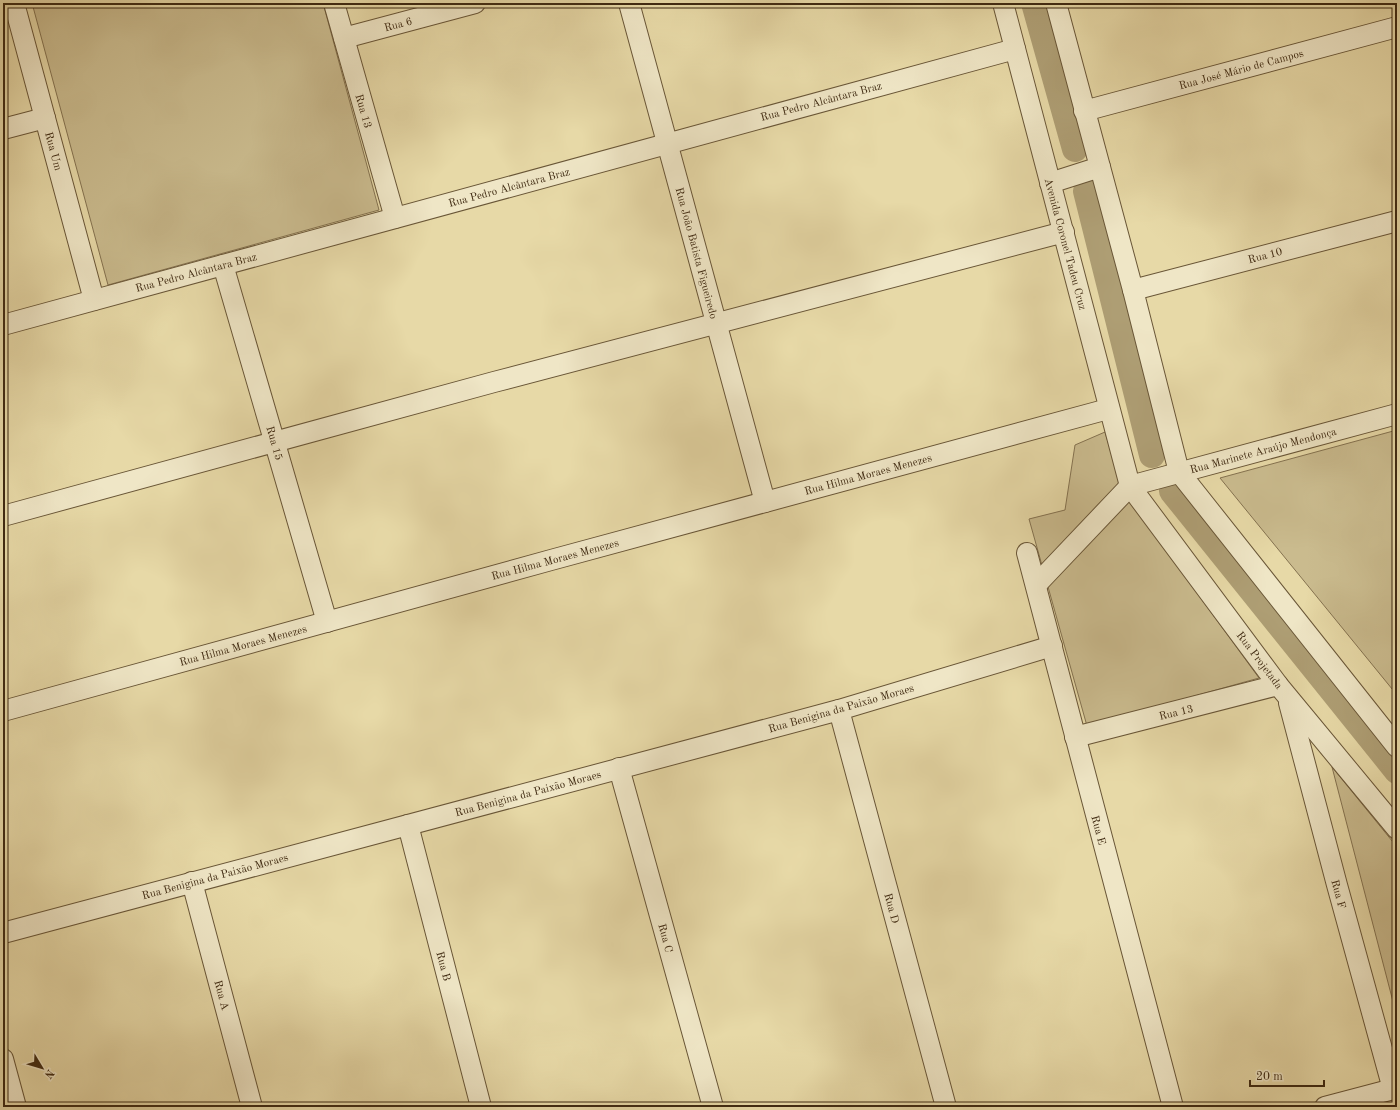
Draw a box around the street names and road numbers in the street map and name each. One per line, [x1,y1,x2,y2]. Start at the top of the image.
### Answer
street label: Rua 6 [383,16,414,34]
street label: Rua José Mário de Campos [1178,48,1305,92]
street label: Rua Pedro Alcântara Braz [759,81,883,124]
street label: Rua 13 [352,93,373,130]
street label: Rua Um [42,131,63,172]
street label: Rua Pedro Alcântara Braz [447,167,571,210]
street label: Avenida Coronel Tadeu Cruz [1042,177,1088,312]
street label: Rua João Batista Figueiredo [673,186,718,320]
street label: Rua 10 [1247,247,1284,266]
street label: Rua Pedro Alcântara Braz [134,252,258,295]
street label: Rua 15 [263,425,284,462]
street label: Rua Marinete Araújo Mendonça [1189,426,1338,476]
street label: Rua Hilma Moraes Menezes [803,453,934,498]
street label: Rua Hilma Moraes Menezes [490,538,621,583]
street label: Rua Hilma Moraes Menezes [178,624,309,669]
street label: Rua Projetada [1234,630,1284,692]
street label: Rua Benigina da Paixão Moraes [767,683,916,736]
street label: Rua 13 [1158,704,1195,723]
street label: Rua Benigina da Paixão Moraes [454,770,603,819]
street label: Rua E [1088,815,1107,846]
street label: Rua Benigina da Paixão Moraes [141,853,290,902]
street label: Rua F [1328,879,1347,910]
street label: Rua D [881,892,900,925]
street label: Rua C [655,923,674,954]
street label: Rua B [433,951,452,982]
street label: Rua A [211,979,230,1012]

